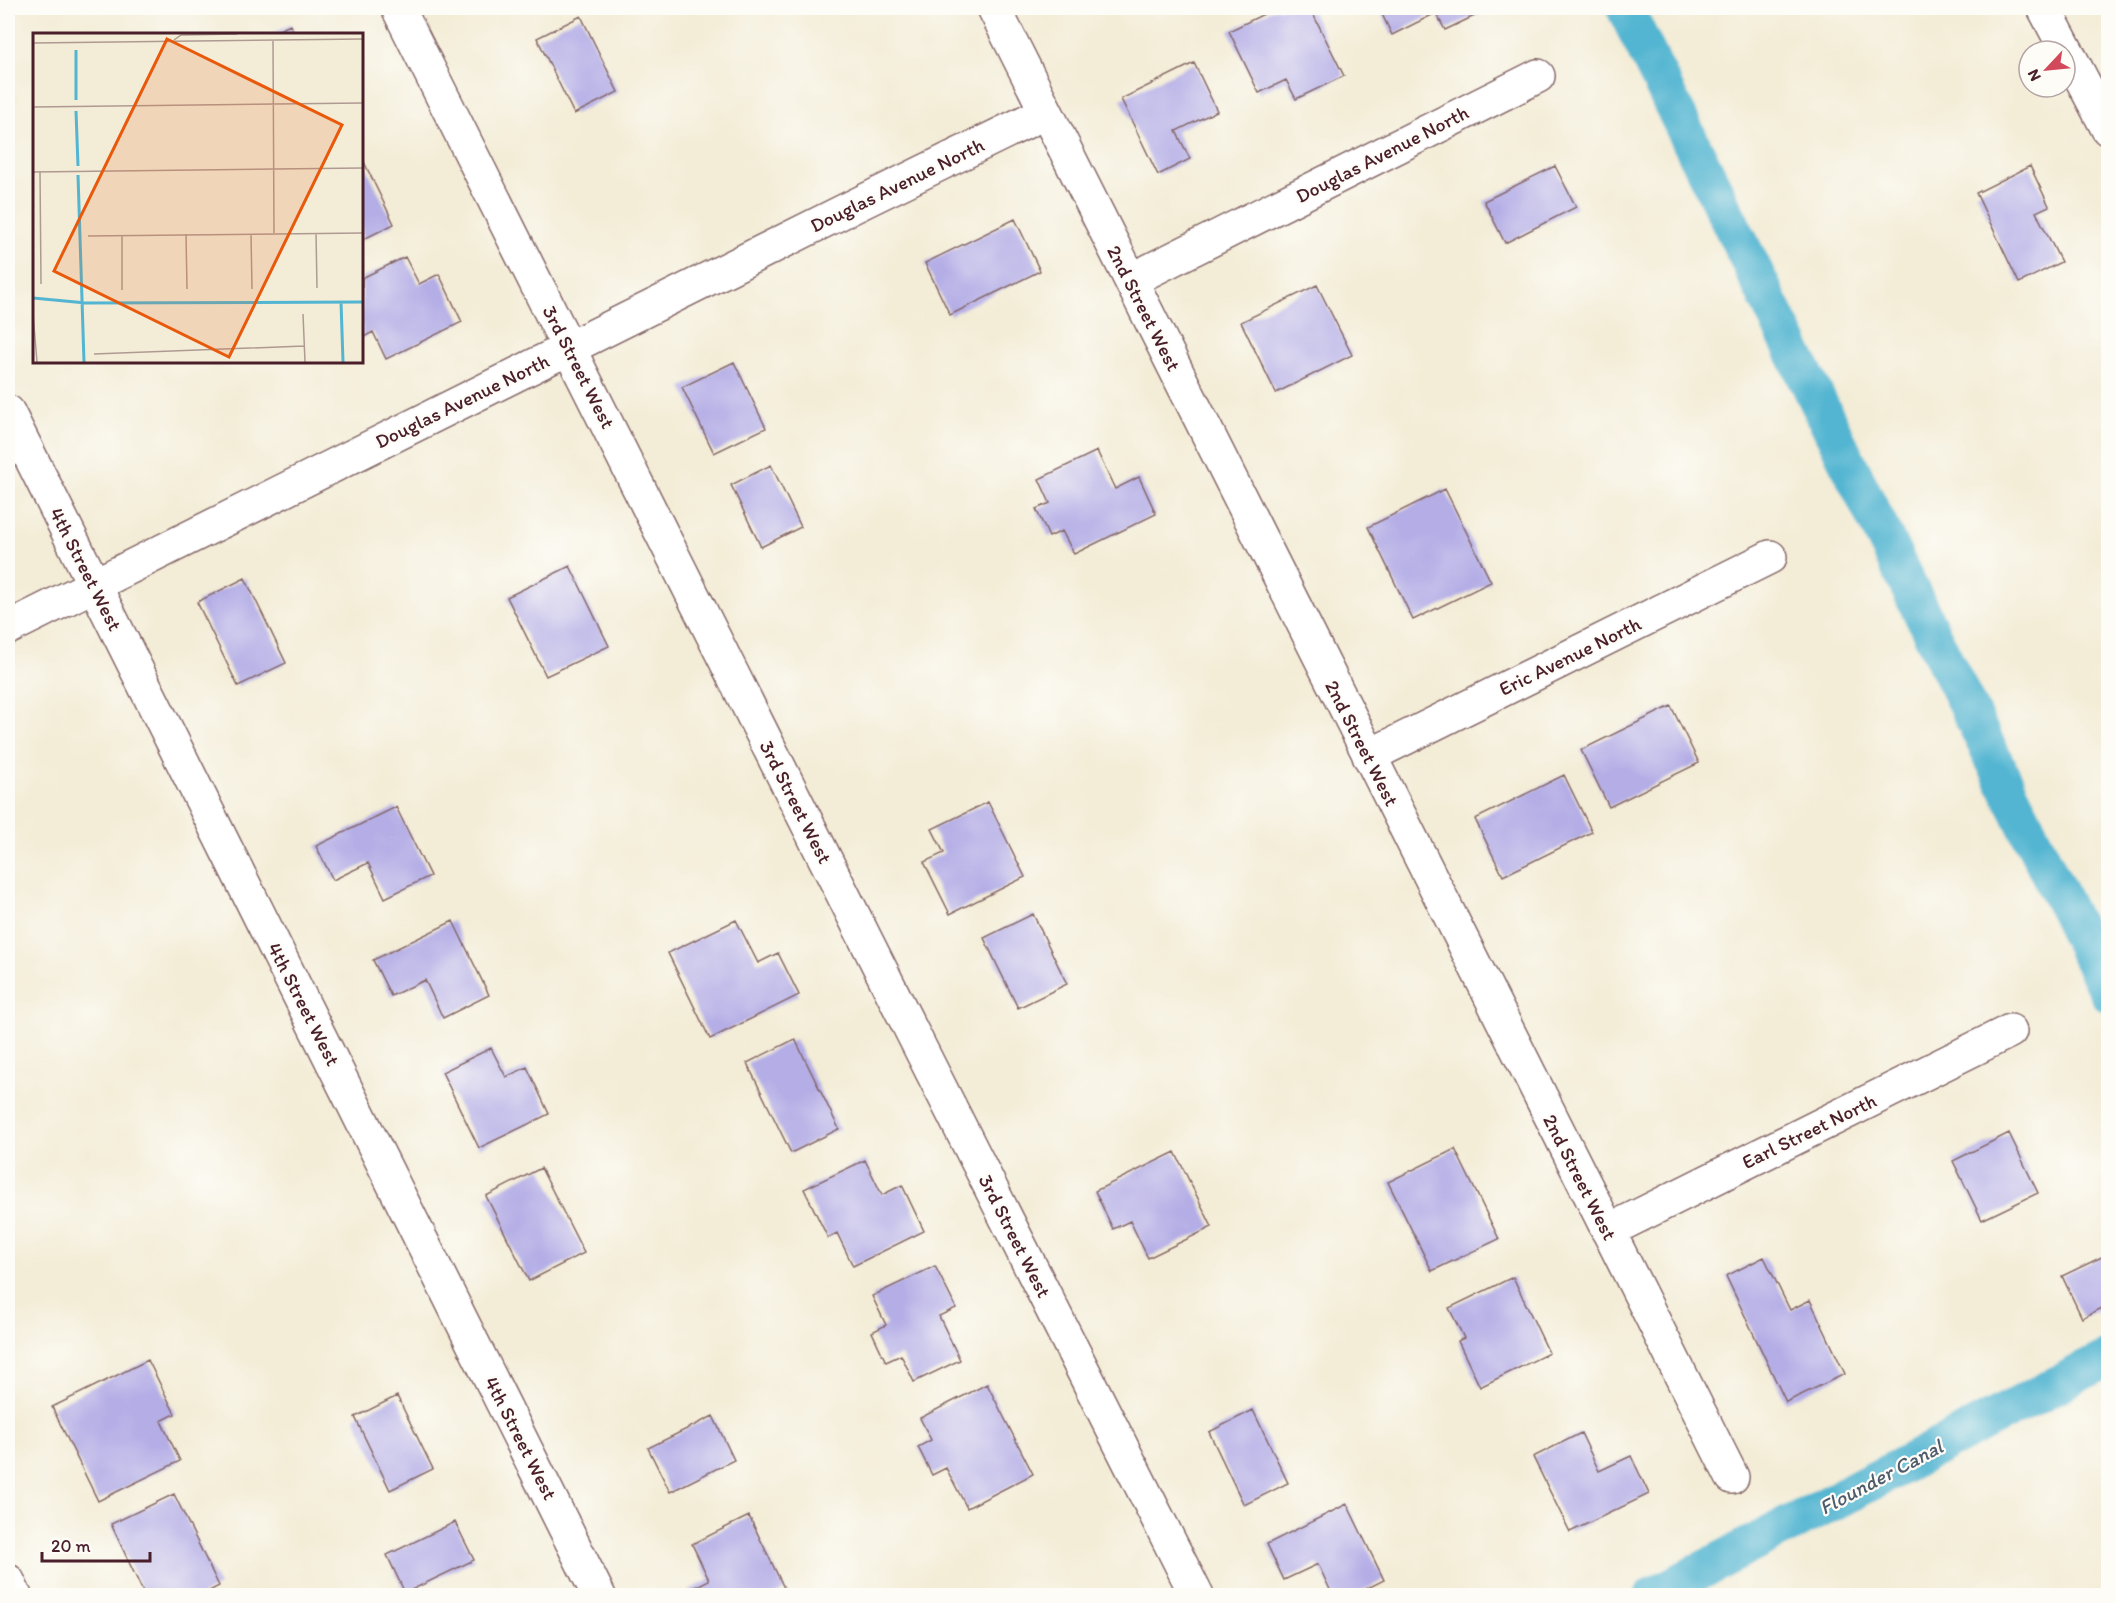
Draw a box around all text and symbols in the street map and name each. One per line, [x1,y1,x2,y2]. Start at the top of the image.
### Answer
inset map [33,33,363,363]
north arrow [2017,39,2077,99]
text: N [2023,66,2045,84]
street label: Douglas Avenue North [1292,100,1472,208]
street label: Douglas Avenue North [806,132,988,238]
street label: 2nd Street West [1102,241,1186,375]
street label: 3rd Street West [538,301,620,433]
street label: Douglas Avenue North [371,348,553,454]
street label: 4th Street West [45,503,127,635]
street label: Eric Avenue North [1495,611,1645,701]
street label: 2nd Street West [1320,676,1404,810]
street label: 3rd Street West [755,736,837,868]
street label: 4th Street West [263,938,345,1070]
street label: Earl Street North [1738,1088,1880,1174]
street label: 2nd Street West [1538,1110,1622,1244]
street label: 3rd Street West [974,1170,1056,1302]
street label: 4th Street West [480,1372,562,1504]
water label: Flounder Canal [1815,1432,1949,1520]
scale bar [42,1525,150,1563]
text: 20 m [51,1535,91,1557]

